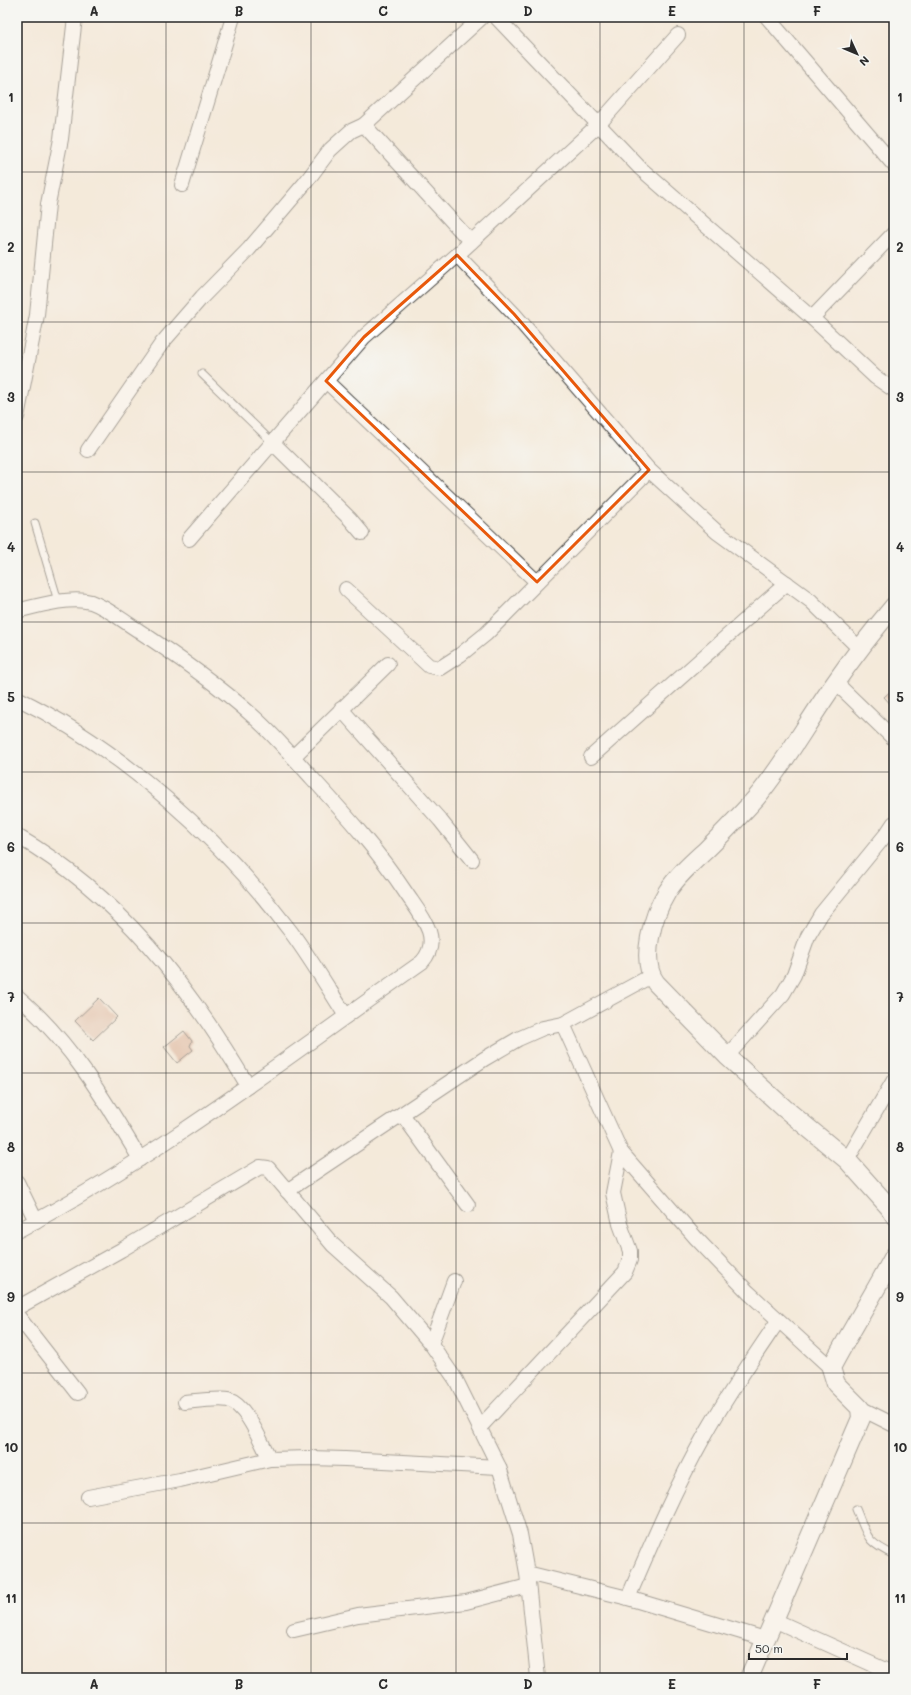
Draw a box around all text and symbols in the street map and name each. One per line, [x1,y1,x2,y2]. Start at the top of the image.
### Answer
text: A [89,2,99,19]
text: B [235,2,244,19]
text: C [378,2,388,19]
text: D [523,2,533,19]
text: E [668,2,676,19]
text: F [813,2,821,19]
north arrow [837,34,877,74]
text: N [856,53,873,70]
text: 1 [8,88,14,105]
text: 1 [897,88,903,105]
text: 2 [7,238,15,255]
text: 2 [896,238,904,255]
text: 3 [7,388,15,405]
text: 3 [896,388,904,405]
text: 4 [7,538,15,555]
text: 4 [896,538,904,555]
text: 5 [7,688,15,705]
text: 5 [896,688,904,705]
text: 6 [7,838,15,855]
text: 6 [896,838,904,855]
text: 7 [7,988,15,1005]
text: 7 [896,988,904,1005]
text: 8 [7,1138,15,1155]
text: 8 [896,1138,904,1155]
text: 9 [7,1288,15,1305]
text: 9 [896,1288,904,1305]
text: 10 [4,1438,18,1455]
text: 10 [893,1438,907,1455]
text: 11 [5,1589,17,1606]
text: 11 [894,1589,906,1606]
scale bar [749,1635,847,1661]
text: 50 m [755,1640,783,1656]
text: A [89,1675,99,1692]
text: B [235,1675,244,1692]
text: C [378,1675,388,1692]
text: D [523,1675,533,1692]
text: E [668,1675,676,1692]
text: F [813,1675,821,1692]

